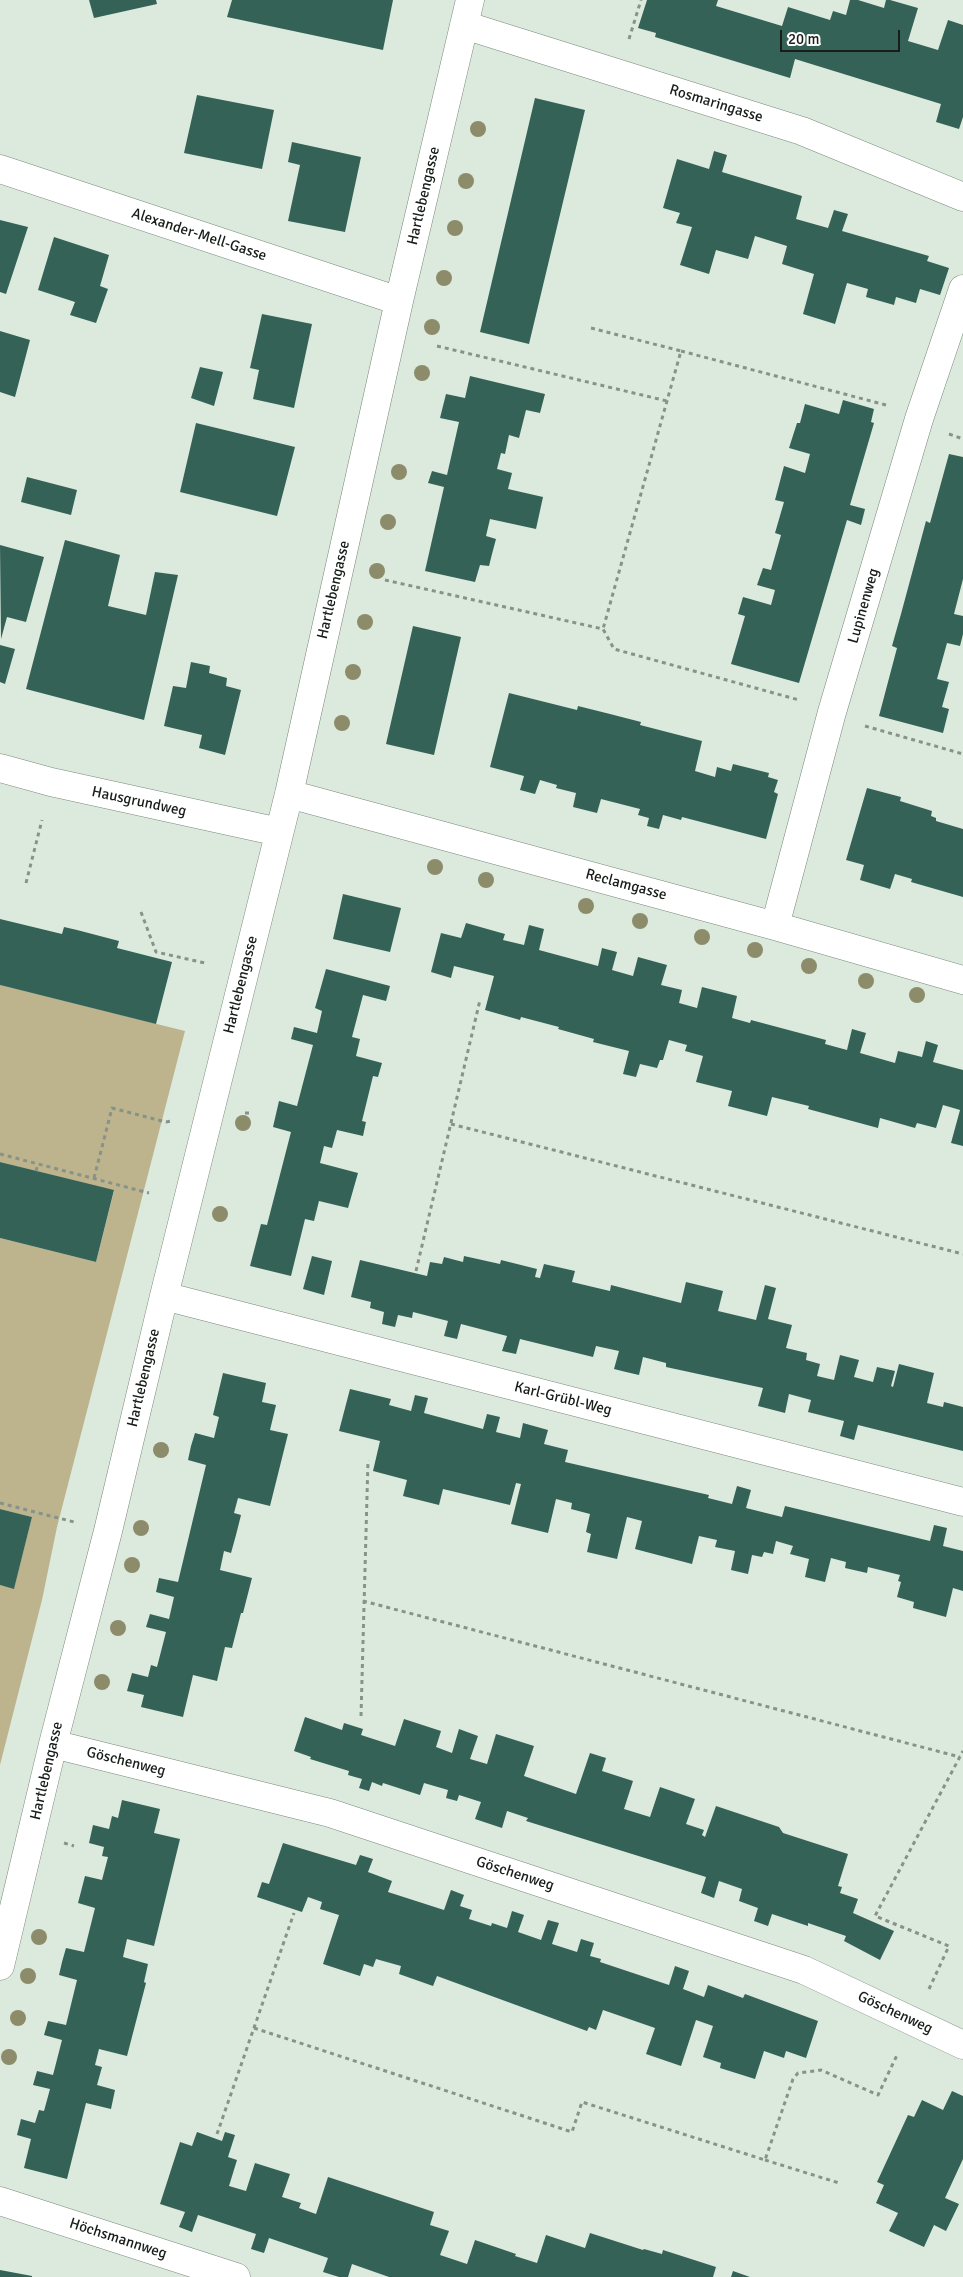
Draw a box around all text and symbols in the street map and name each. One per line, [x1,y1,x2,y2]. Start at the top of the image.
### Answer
scale bar [783,20,903,52]
text: 20 m [788,30,819,48]
street label: Rosmaringasse [667,81,765,127]
street label: Hartlebengasse [404,145,444,247]
street label: Alexander-Mell-Gasse [129,205,269,265]
street label: Hartlebengasse [314,539,354,641]
street label: Lupinenweg [845,566,883,646]
street label: Hausgrundweg [90,783,188,821]
street label: Reclamgasse [583,865,669,905]
street label: Hartlebengasse [220,934,262,1036]
street label: Hartlebengasse [124,1327,164,1429]
street label: Karl-Grübl-Weg [512,1378,614,1420]
street label: Hartlebengasse [27,1720,67,1822]
street label: Göschenweg [85,1743,167,1781]
street label: Göschenweg [474,1853,556,1895]
street label: Göschenweg [855,1988,935,2038]
street label: Höchsmannweg [67,2215,169,2263]

